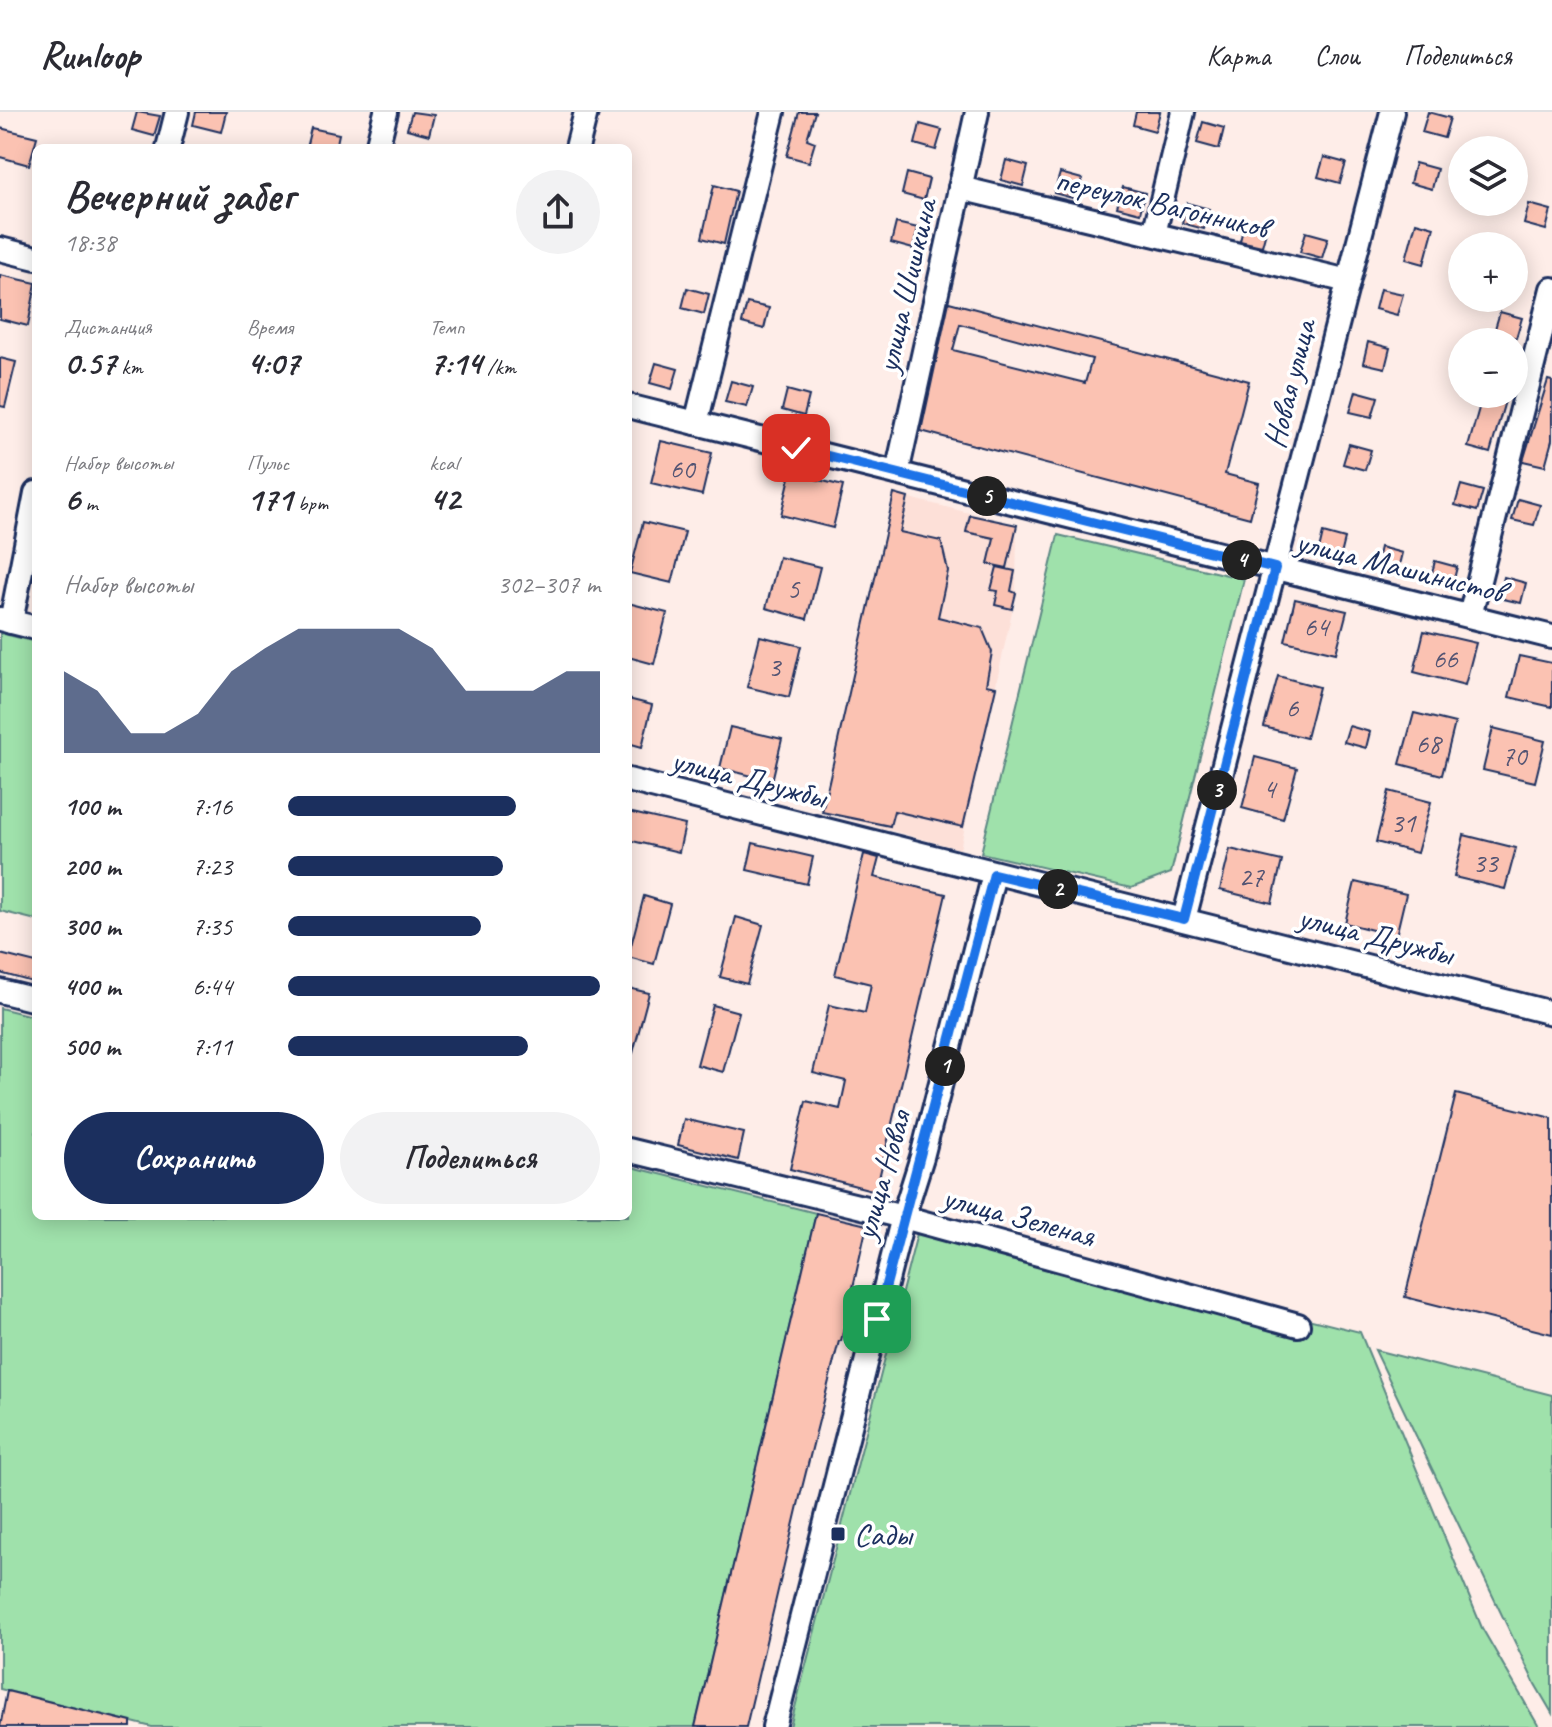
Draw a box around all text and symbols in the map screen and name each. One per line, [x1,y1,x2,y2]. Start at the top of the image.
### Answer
text: Runloop [40,32,140,79]
text: Карта [1207,38,1271,73]
text: Слои [1315,38,1360,73]
text: Поделиться [1404,38,1512,73]
map controls [1448,136,1528,408]
button: layers [1448,136,1528,216]
street label: переулок Вагонников [1052,159,1278,249]
text: Вечерний забег [64,168,294,223]
button: share [516,170,600,254]
street label: улица Шишкина [866,193,947,379]
text: 18:38 [64,226,116,259]
button: + [1448,232,1528,312]
text: Дистанция [64,313,152,341]
text: Время [247,313,293,341]
text: Темп [429,313,465,341]
street label: Новая улица [1254,313,1326,453]
button: − [1448,328,1528,408]
text: 0.57 [64,341,116,384]
text: 4:07 [247,341,299,384]
text: 7:14 [429,341,482,384]
text: km [116,353,143,381]
text: /km [482,353,516,381]
pin [762,414,830,482]
icon: check [774,426,818,470]
text: Набор высоты [64,449,173,477]
text: Пульс [247,449,289,477]
text: kcal [429,449,458,477]
house number: 60 [669,451,697,486]
pin: 5 [967,476,1007,516]
text: 6 [64,477,80,520]
text: 171 [247,477,292,520]
text: 42 [429,477,460,520]
text: 5 [982,482,992,510]
text: m [80,489,98,517]
text: bpm [292,489,328,517]
street label: улица Машинистов [1290,520,1515,614]
pin: 4 [1222,540,1262,580]
text: 4 [1237,546,1247,574]
text: Набор высоты [64,568,193,601]
text: 302–307 m [497,568,600,601]
house number: 5 [787,571,801,606]
house number: 64 [1303,609,1331,644]
house number: 66 [1432,641,1459,676]
house number: 3 [768,649,783,684]
house number: 6 [1286,690,1300,725]
house number: 68 [1415,726,1443,761]
house number: 70 [1501,738,1529,773]
street label: улица Дружбы [665,739,833,818]
pin: 3 [1197,770,1237,810]
house number: 4 [1263,771,1278,806]
text: 3 [1212,776,1222,804]
text: 100 m [64,790,120,823]
text: 7:16 [192,790,232,823]
house number: 31 [1390,805,1417,840]
house number: 33 [1472,845,1500,880]
text: 200 m [64,850,120,883]
text: 7:23 [192,850,232,883]
house number: 27 [1238,859,1265,894]
pin: 2 [1038,869,1078,909]
text: 2 [1053,875,1063,903]
street label: улица Дружбы [1292,896,1460,975]
text: 300 m [64,910,120,943]
text: 7:35 [192,910,232,943]
text: 400 m [64,970,120,1003]
text: 6:44 [192,970,232,1003]
text: 500 m [64,1030,120,1063]
text: 7:11 [192,1030,232,1063]
pin: 1 [925,1046,965,1086]
text: 1 [940,1052,950,1080]
street label: улица Новая [844,1104,921,1246]
button: Сохранить [64,1112,324,1204]
button: Поделиться [340,1112,600,1204]
street label: улица Зеленая [936,1176,1101,1257]
pin [843,1285,911,1353]
icon: arrive [855,1297,899,1341]
place label: Сады [854,1514,914,1555]
marker: Сады [829,1525,847,1543]

